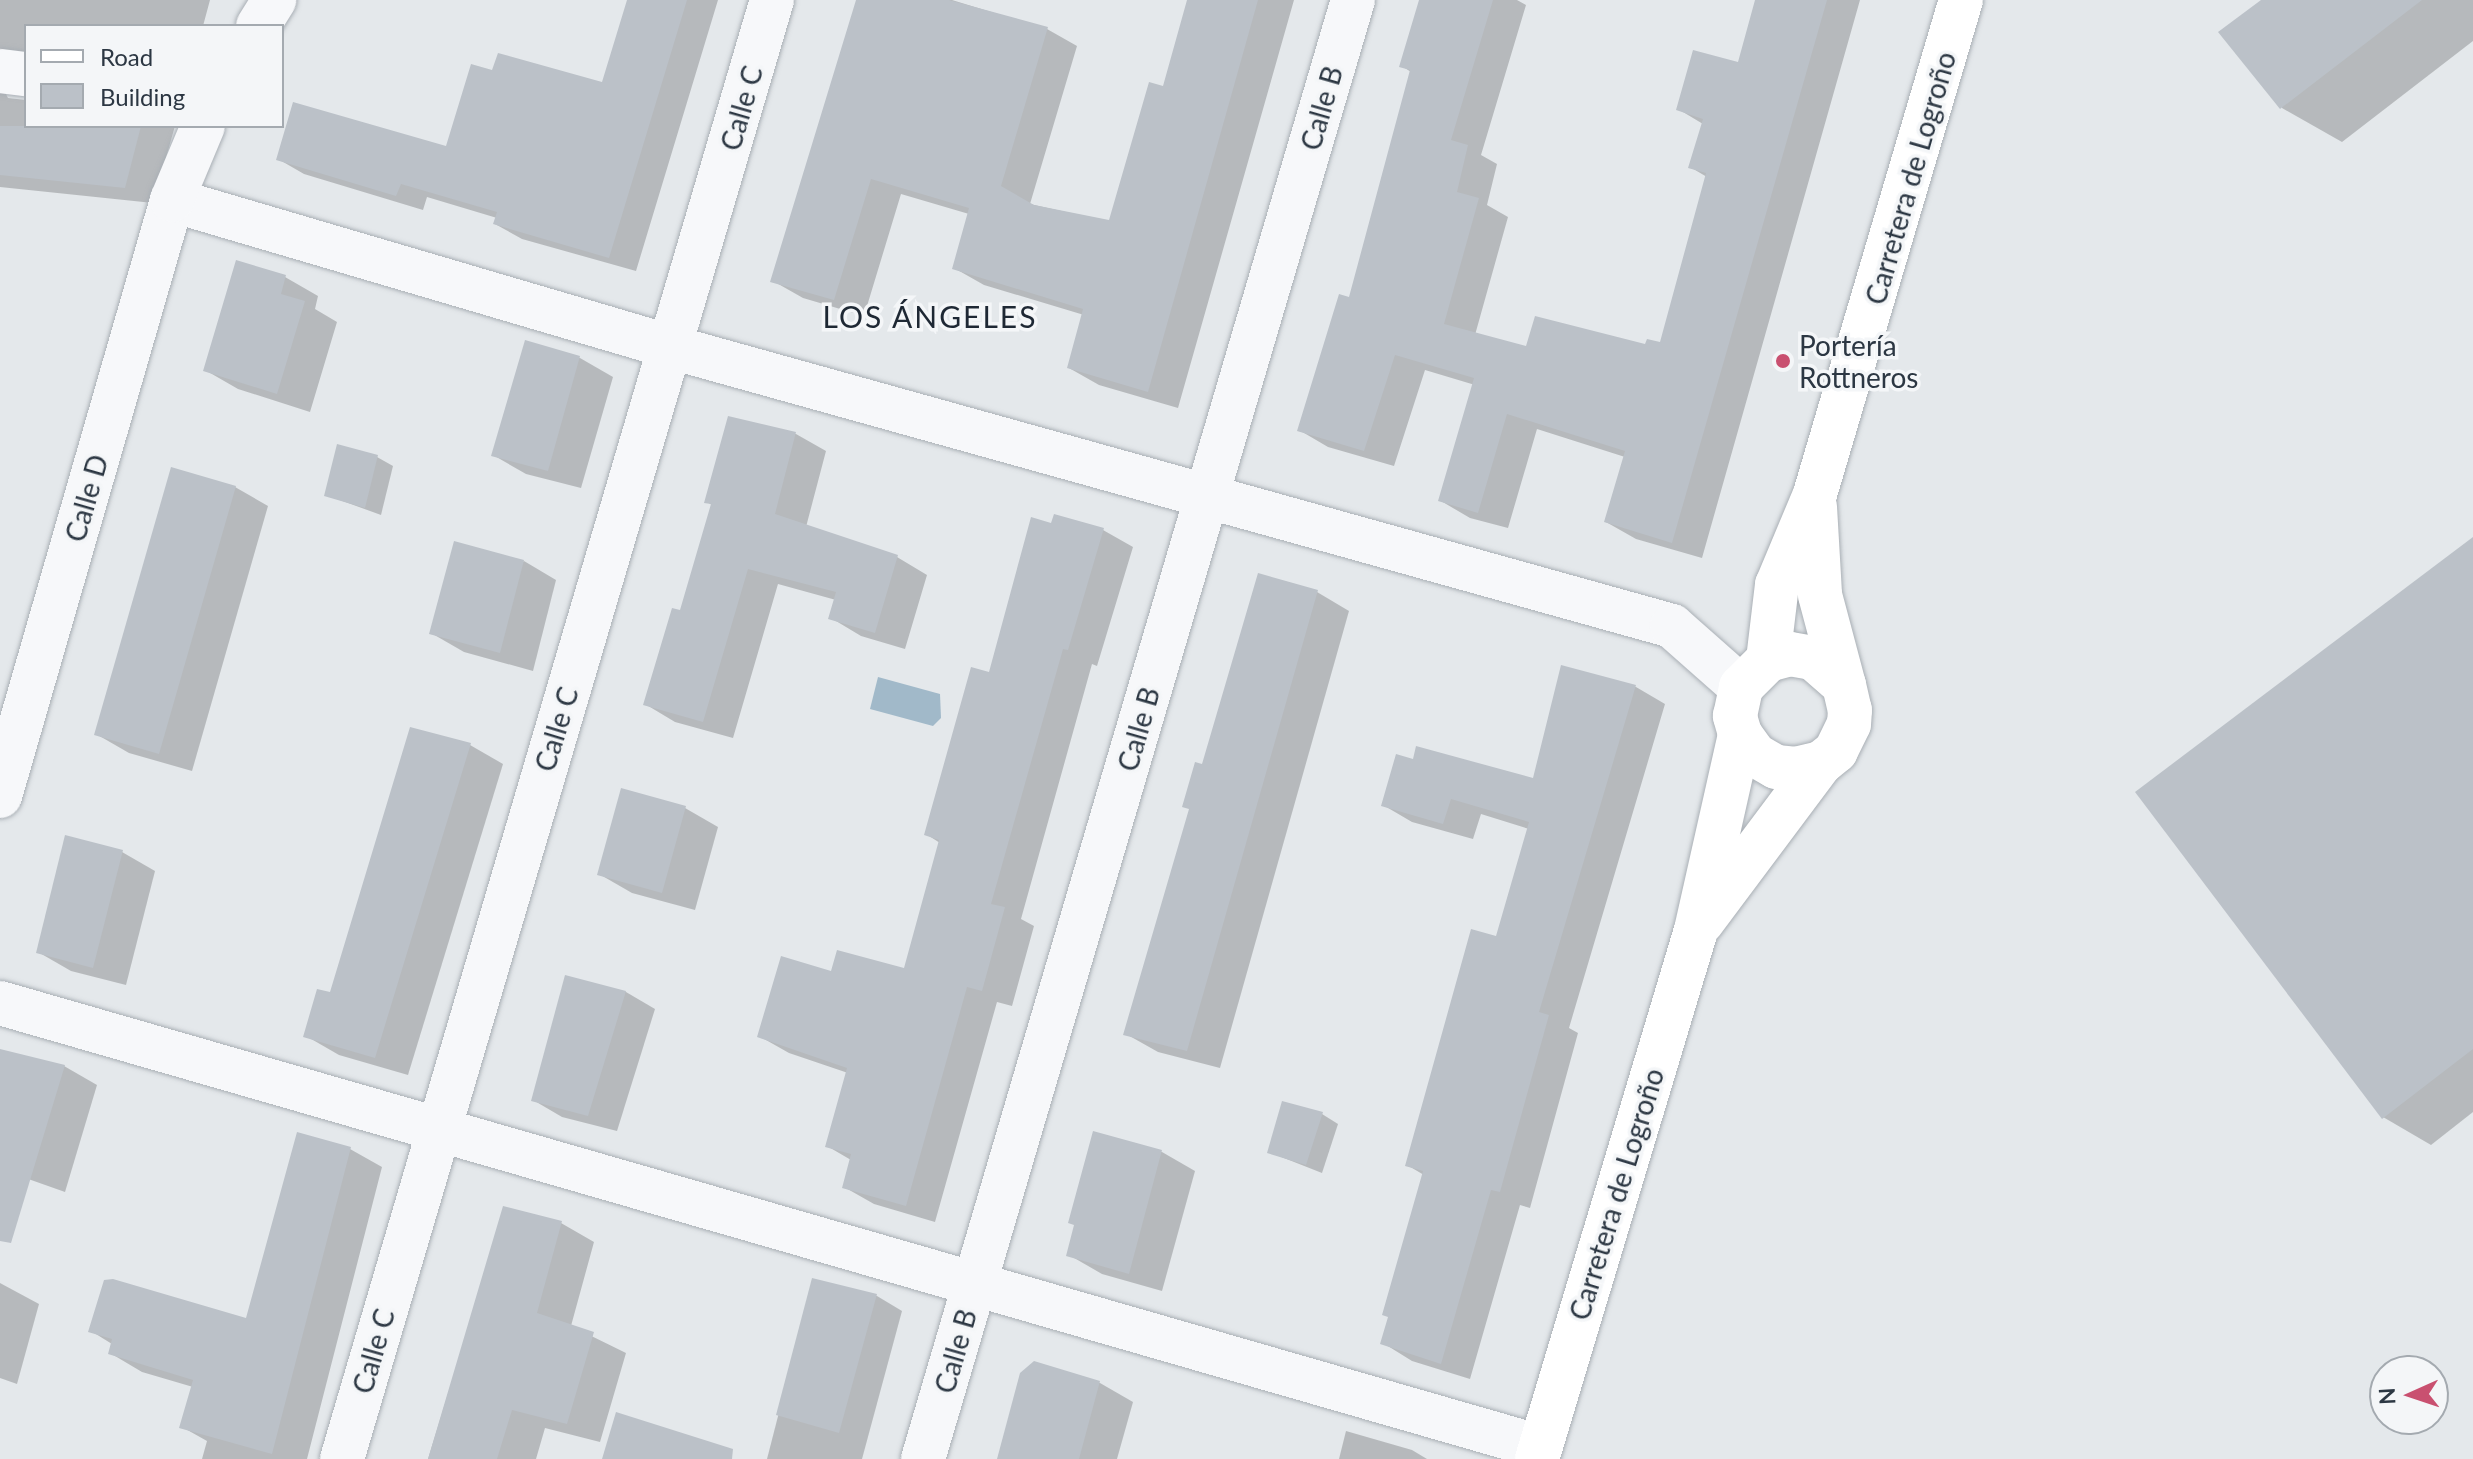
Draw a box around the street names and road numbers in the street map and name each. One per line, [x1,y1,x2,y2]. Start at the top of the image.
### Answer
street label: Carretera de Logroño [1858,48,1962,308]
street label: Calle C [713,62,769,154]
street label: Calle B [1293,62,1349,154]
street label: Calle D [58,451,114,545]
street label: Calle C [527,683,585,775]
street label: Calle B [1110,683,1166,775]
street label: Carretera de Logroño [1562,1064,1670,1324]
street label: Calle C [345,1305,401,1397]
street label: Calle B [927,1305,983,1397]

